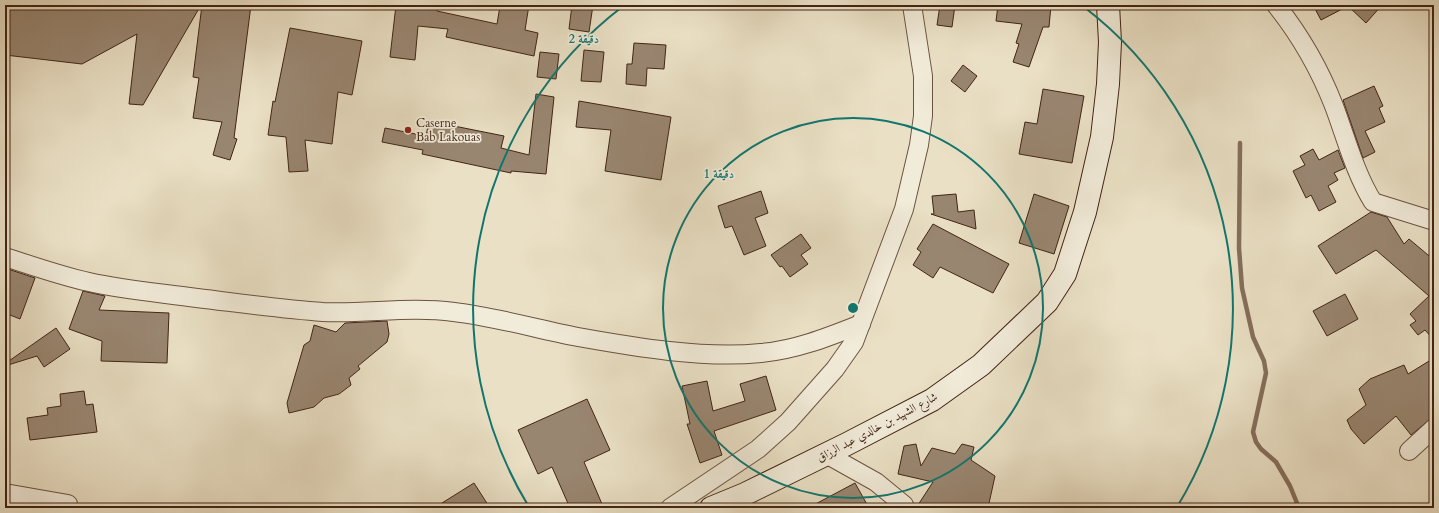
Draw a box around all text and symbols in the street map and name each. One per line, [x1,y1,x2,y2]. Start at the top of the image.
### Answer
text: 2 دقيقة [569,31,599,47]
place label: Caserne Bab Lakouas [416,115,480,145]
marker: Caserne Bab Lakouas [403,125,413,135]
text: 1 دقيقة [704,166,734,182]
centre of rings [846,301,860,315]
street label: شارع الشهيد بن خالدي عبد الرزاق [814,388,942,468]

